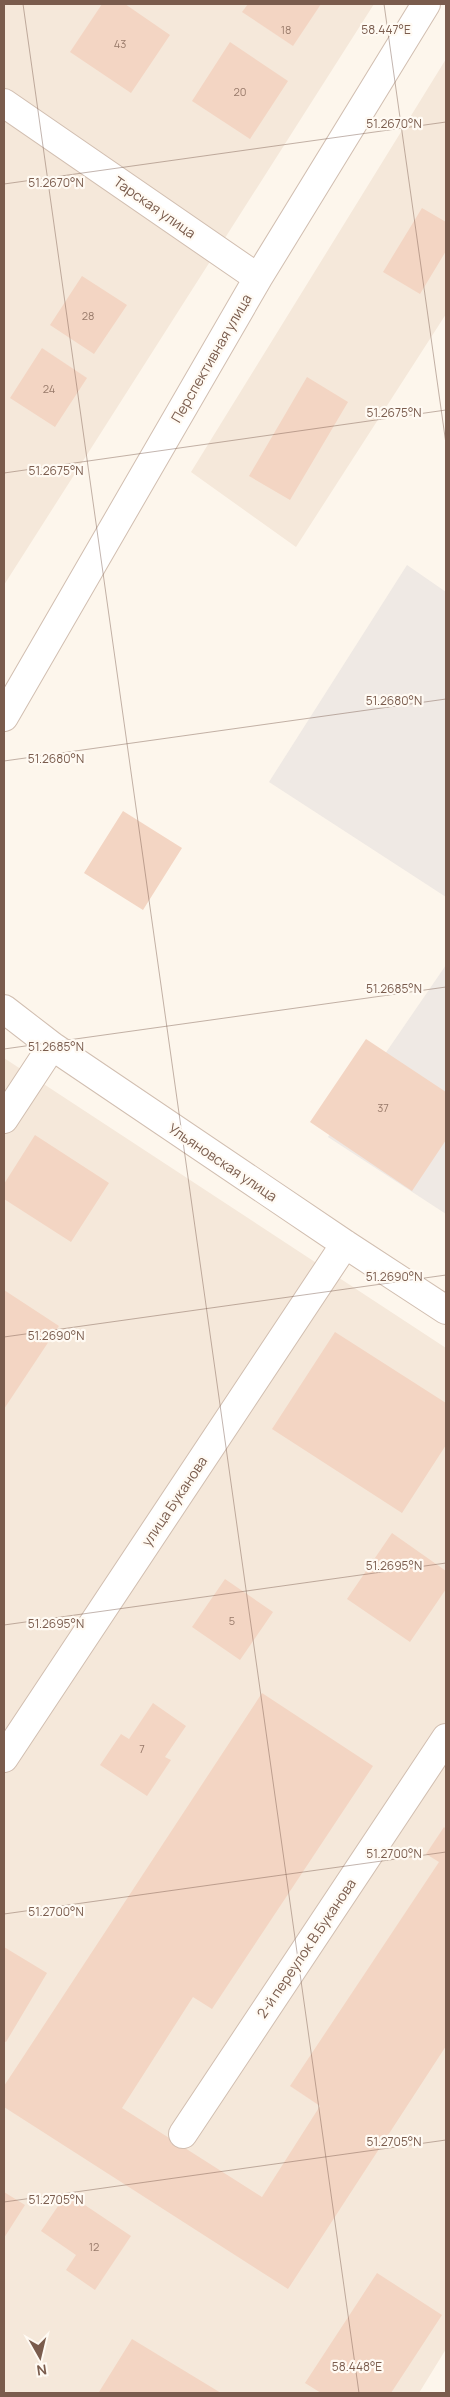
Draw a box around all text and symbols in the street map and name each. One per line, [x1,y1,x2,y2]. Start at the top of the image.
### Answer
text: 58.447°E [361,21,411,38]
house number: 18 [281,22,291,37]
house number: 43 [114,36,126,51]
house number: 20 [234,84,246,99]
text: 51.2670°N [366,115,422,132]
street label: Тарская улица [110,172,200,242]
text: 51.2670°N [28,174,84,191]
street label: Перспективная улица [166,290,256,426]
house number: 28 [82,308,94,323]
house number: 24 [43,381,55,396]
text: 51.2675°N [366,404,422,421]
text: 51.2675°N [28,462,84,479]
text: 51.2680°N [366,692,422,709]
text: 51.2680°N [28,750,84,767]
text: 51.2685°N [366,980,422,997]
text: 51.2685°N [28,1038,84,1055]
house number: 37 [377,1100,389,1115]
street label: Ульяновская улица [165,1118,281,1206]
text: 51.2690°N [366,1268,422,1285]
text: 51.2690°N [28,1327,84,1344]
street label: улица Буканова [137,1452,211,1550]
text: 51.2695°N [366,1557,422,1574]
house number: 5 [229,1613,235,1628]
text: 51.2695°N [28,1615,84,1632]
house number: 7 [139,1741,145,1756]
text: 51.2700°N [366,1845,422,1862]
street label: 2-й переулок В.Буканова [252,1875,360,2021]
text: 51.2700°N [28,1903,84,1920]
text: 51.2705°N [367,2133,421,2150]
text: 51.2705°N [29,2191,83,2208]
house number: 12 [89,2239,99,2254]
north arrow [15,2332,65,2382]
text: 58.448°E [332,2358,382,2375]
text: N [36,2360,48,2380]

